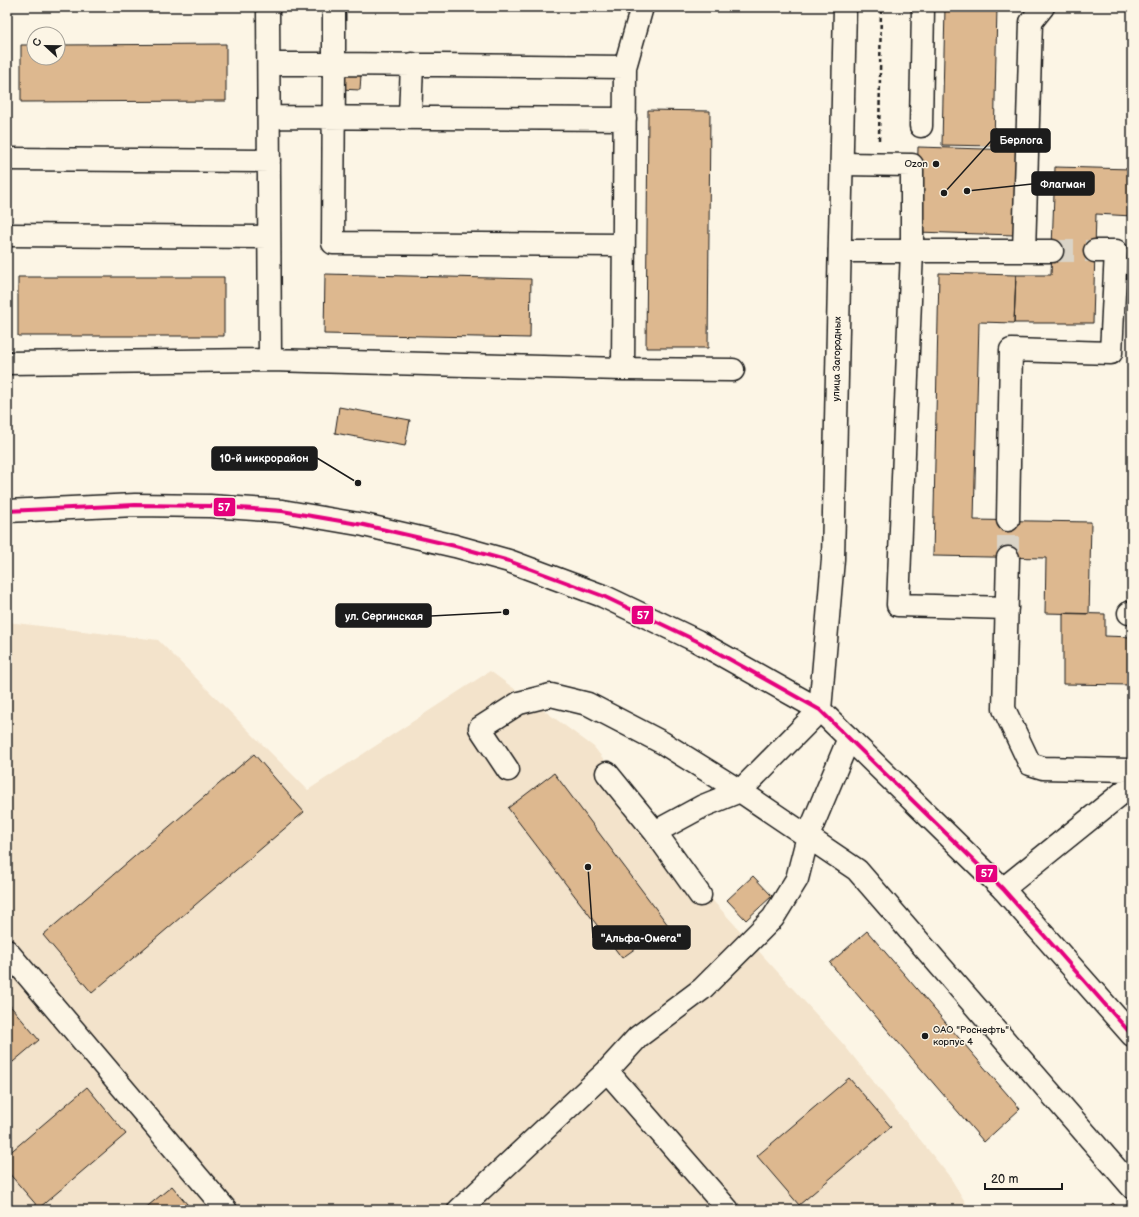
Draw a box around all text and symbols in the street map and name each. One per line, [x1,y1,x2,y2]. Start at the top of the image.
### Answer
north arrow [26,26,66,66]
text: С [30,36,45,48]
callout: Берлога [991,129,1050,152]
text: Берлога [999,134,1043,147]
place label: Ozon [905,158,928,170]
marker: Ozon [931,159,941,169]
callout: Флагман [1032,172,1094,195]
text: Флагман [1040,178,1086,191]
street label: улица Загородных [830,316,844,402]
callout: 10-й микрорайон [212,447,317,470]
text: 10-й микрорайон [220,452,308,465]
line badge: 57 [213,497,236,517]
text: 57 [218,501,230,514]
callout: ул. Сергинская [336,604,431,627]
line badge: 57 [631,605,654,625]
text: 57 [637,609,649,622]
text: ул. Сергинская [345,610,423,623]
line badge: 57 [975,864,998,883]
text: 57 [981,867,993,880]
callout: "Альфа-Омега" [593,926,690,949]
text: "Альфа-Омега" [601,932,681,945]
place label: ОАО "Роснефть" корпус 4 [933,1024,1009,1048]
marker: ОАО "Роснефть" корпус 4 [920,1031,930,1041]
scale bar [985,1165,1062,1191]
text: 20 m [991,1172,1018,1187]

